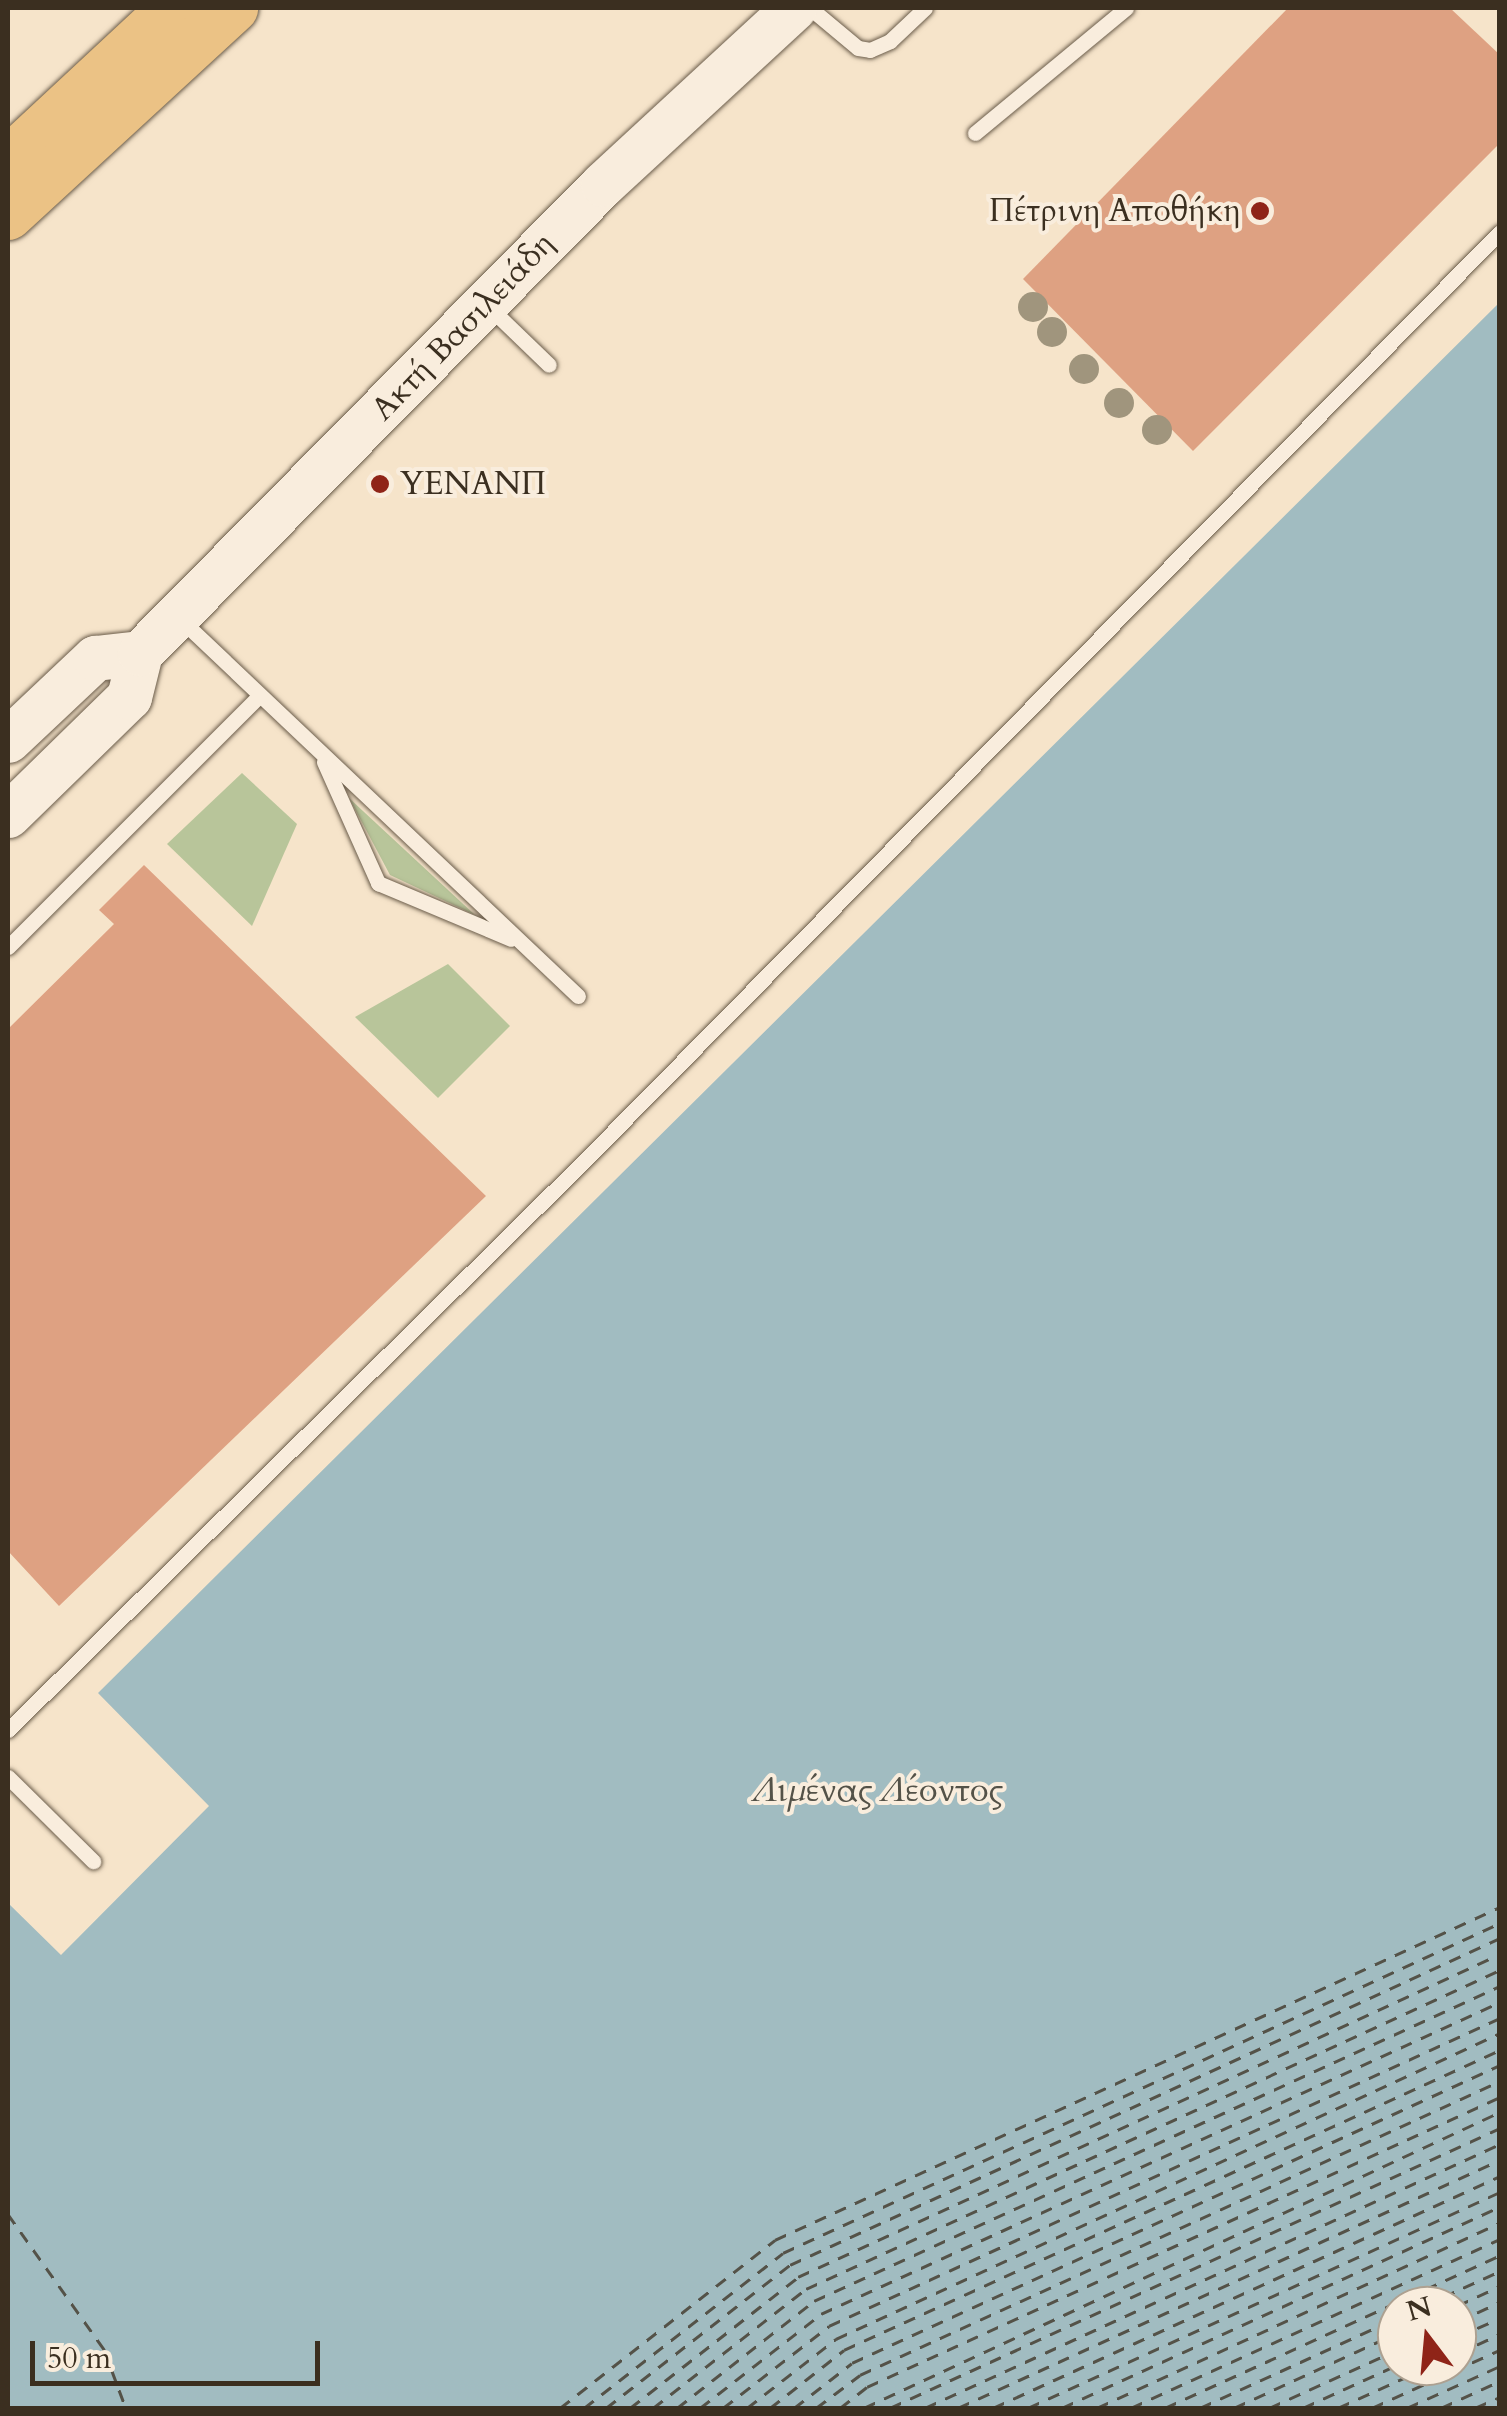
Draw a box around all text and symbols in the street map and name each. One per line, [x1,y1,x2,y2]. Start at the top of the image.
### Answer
place label: Πέτρινη Αποθήκη [989,192,1240,230]
marker: Πέτρινη Αποθήκη [1249,200,1271,222]
street label: Ακτή Βασιλειάδη [364,225,562,429]
place label: ΥΕΝΑΝΠ [400,465,546,503]
marker: ΥΕΝΑΝΠ [369,473,391,495]
water label: Λιμένας Λέοντος [754,1769,1004,1811]
north arrow [1377,2286,1477,2386]
text: N [1402,2287,1436,2331]
scale bar [35,2321,325,2383]
text: 50 m [47,2338,111,2379]

